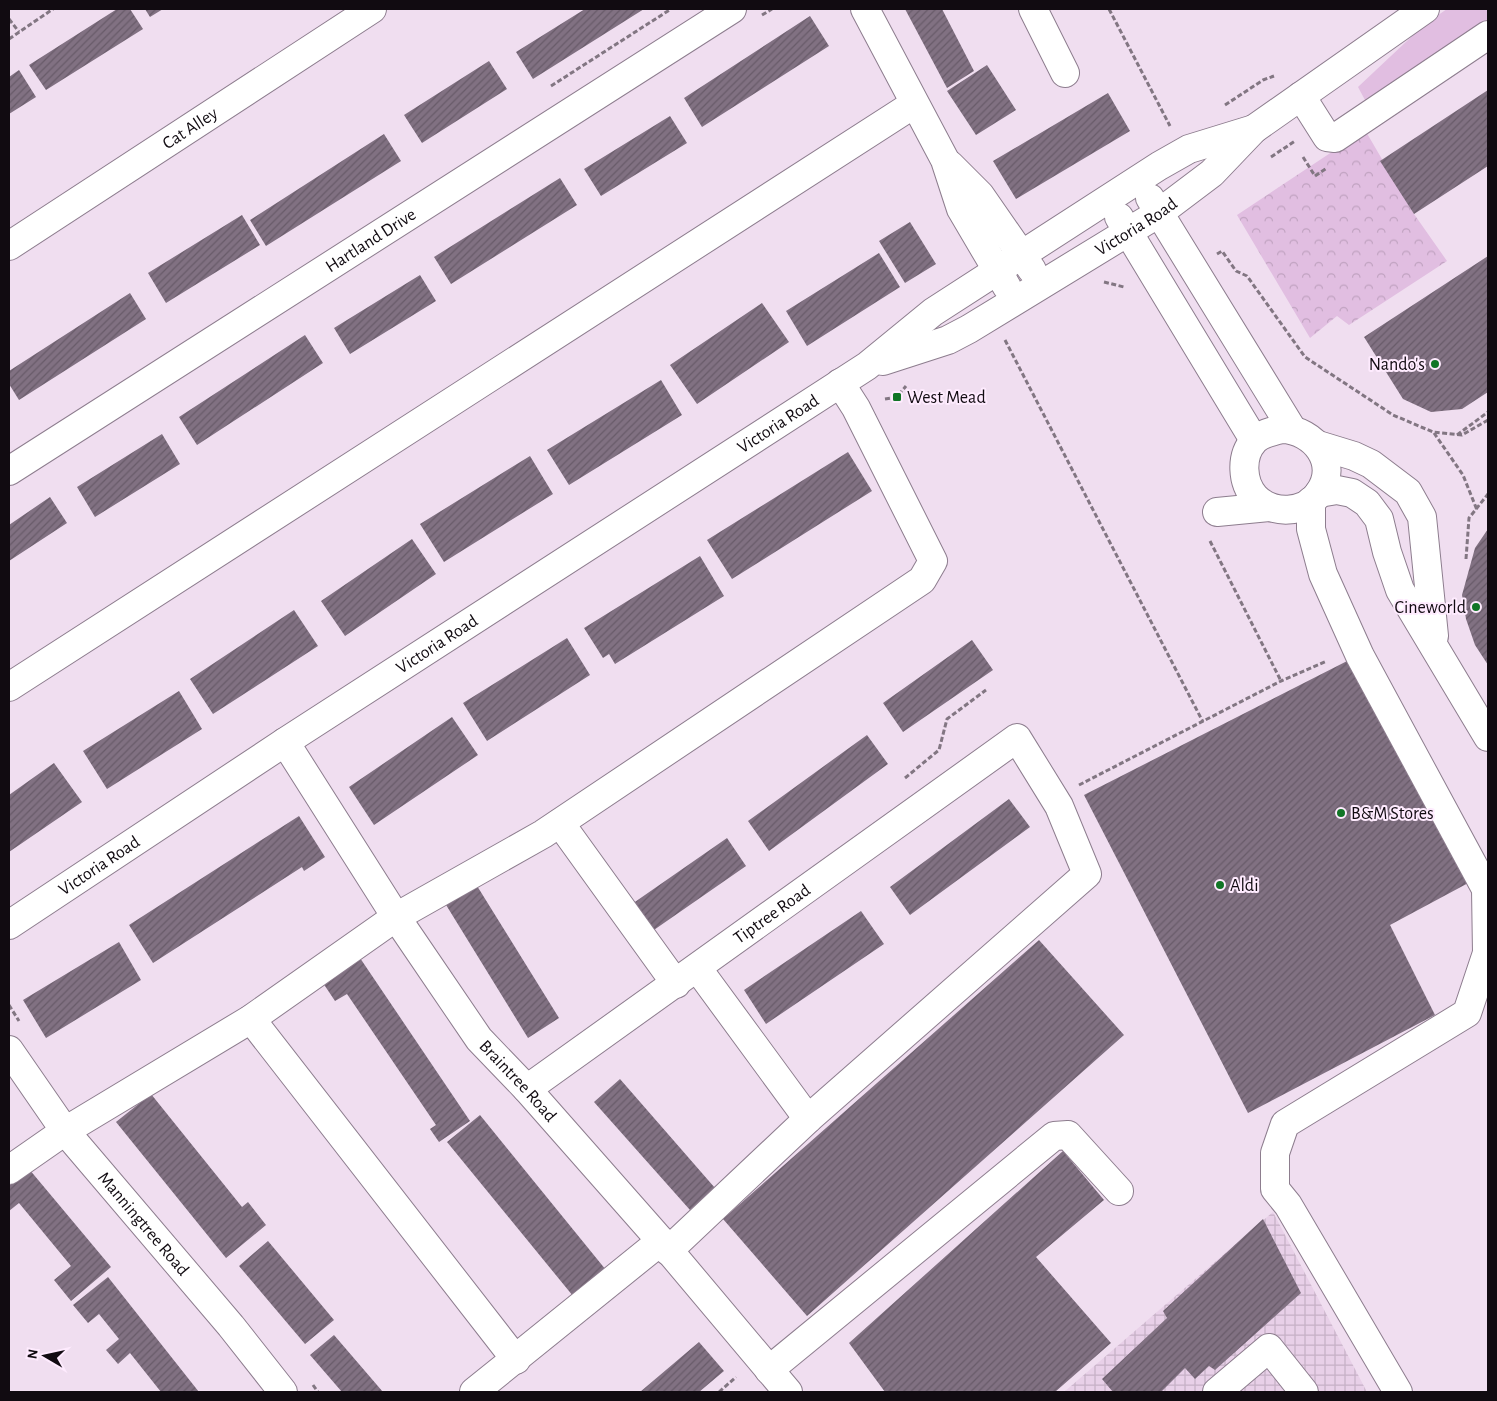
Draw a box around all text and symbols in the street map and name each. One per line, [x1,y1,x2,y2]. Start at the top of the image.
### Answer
street label: Cat Alley [160,104,221,153]
street label: Victoria Road [1092,195,1181,260]
street label: Hartland Drive [323,205,419,276]
place label: Nando's [1369,356,1425,374]
marker: Nando's [1429,358,1441,370]
place label: West Mead [907,389,986,407]
marker: West Mead [891,391,903,403]
street label: Victoria Road [735,392,822,457]
place label: Cineworld [1395,599,1466,617]
marker: Cineworld [1470,601,1482,613]
street label: Victoria Road [394,612,481,677]
place label: B&M Stores [1351,805,1434,823]
marker: B&M Stores [1335,807,1347,819]
street label: Victoria Road [56,833,143,899]
place label: Aldi [1230,877,1259,895]
marker: Aldi [1214,879,1226,891]
street label: Tiptree Road [731,881,814,948]
street label: Braintree Road [475,1037,559,1126]
street label: Manningtree Road [94,1169,192,1280]
north arrow [20,1331,70,1381]
text: N [25,1348,41,1360]

